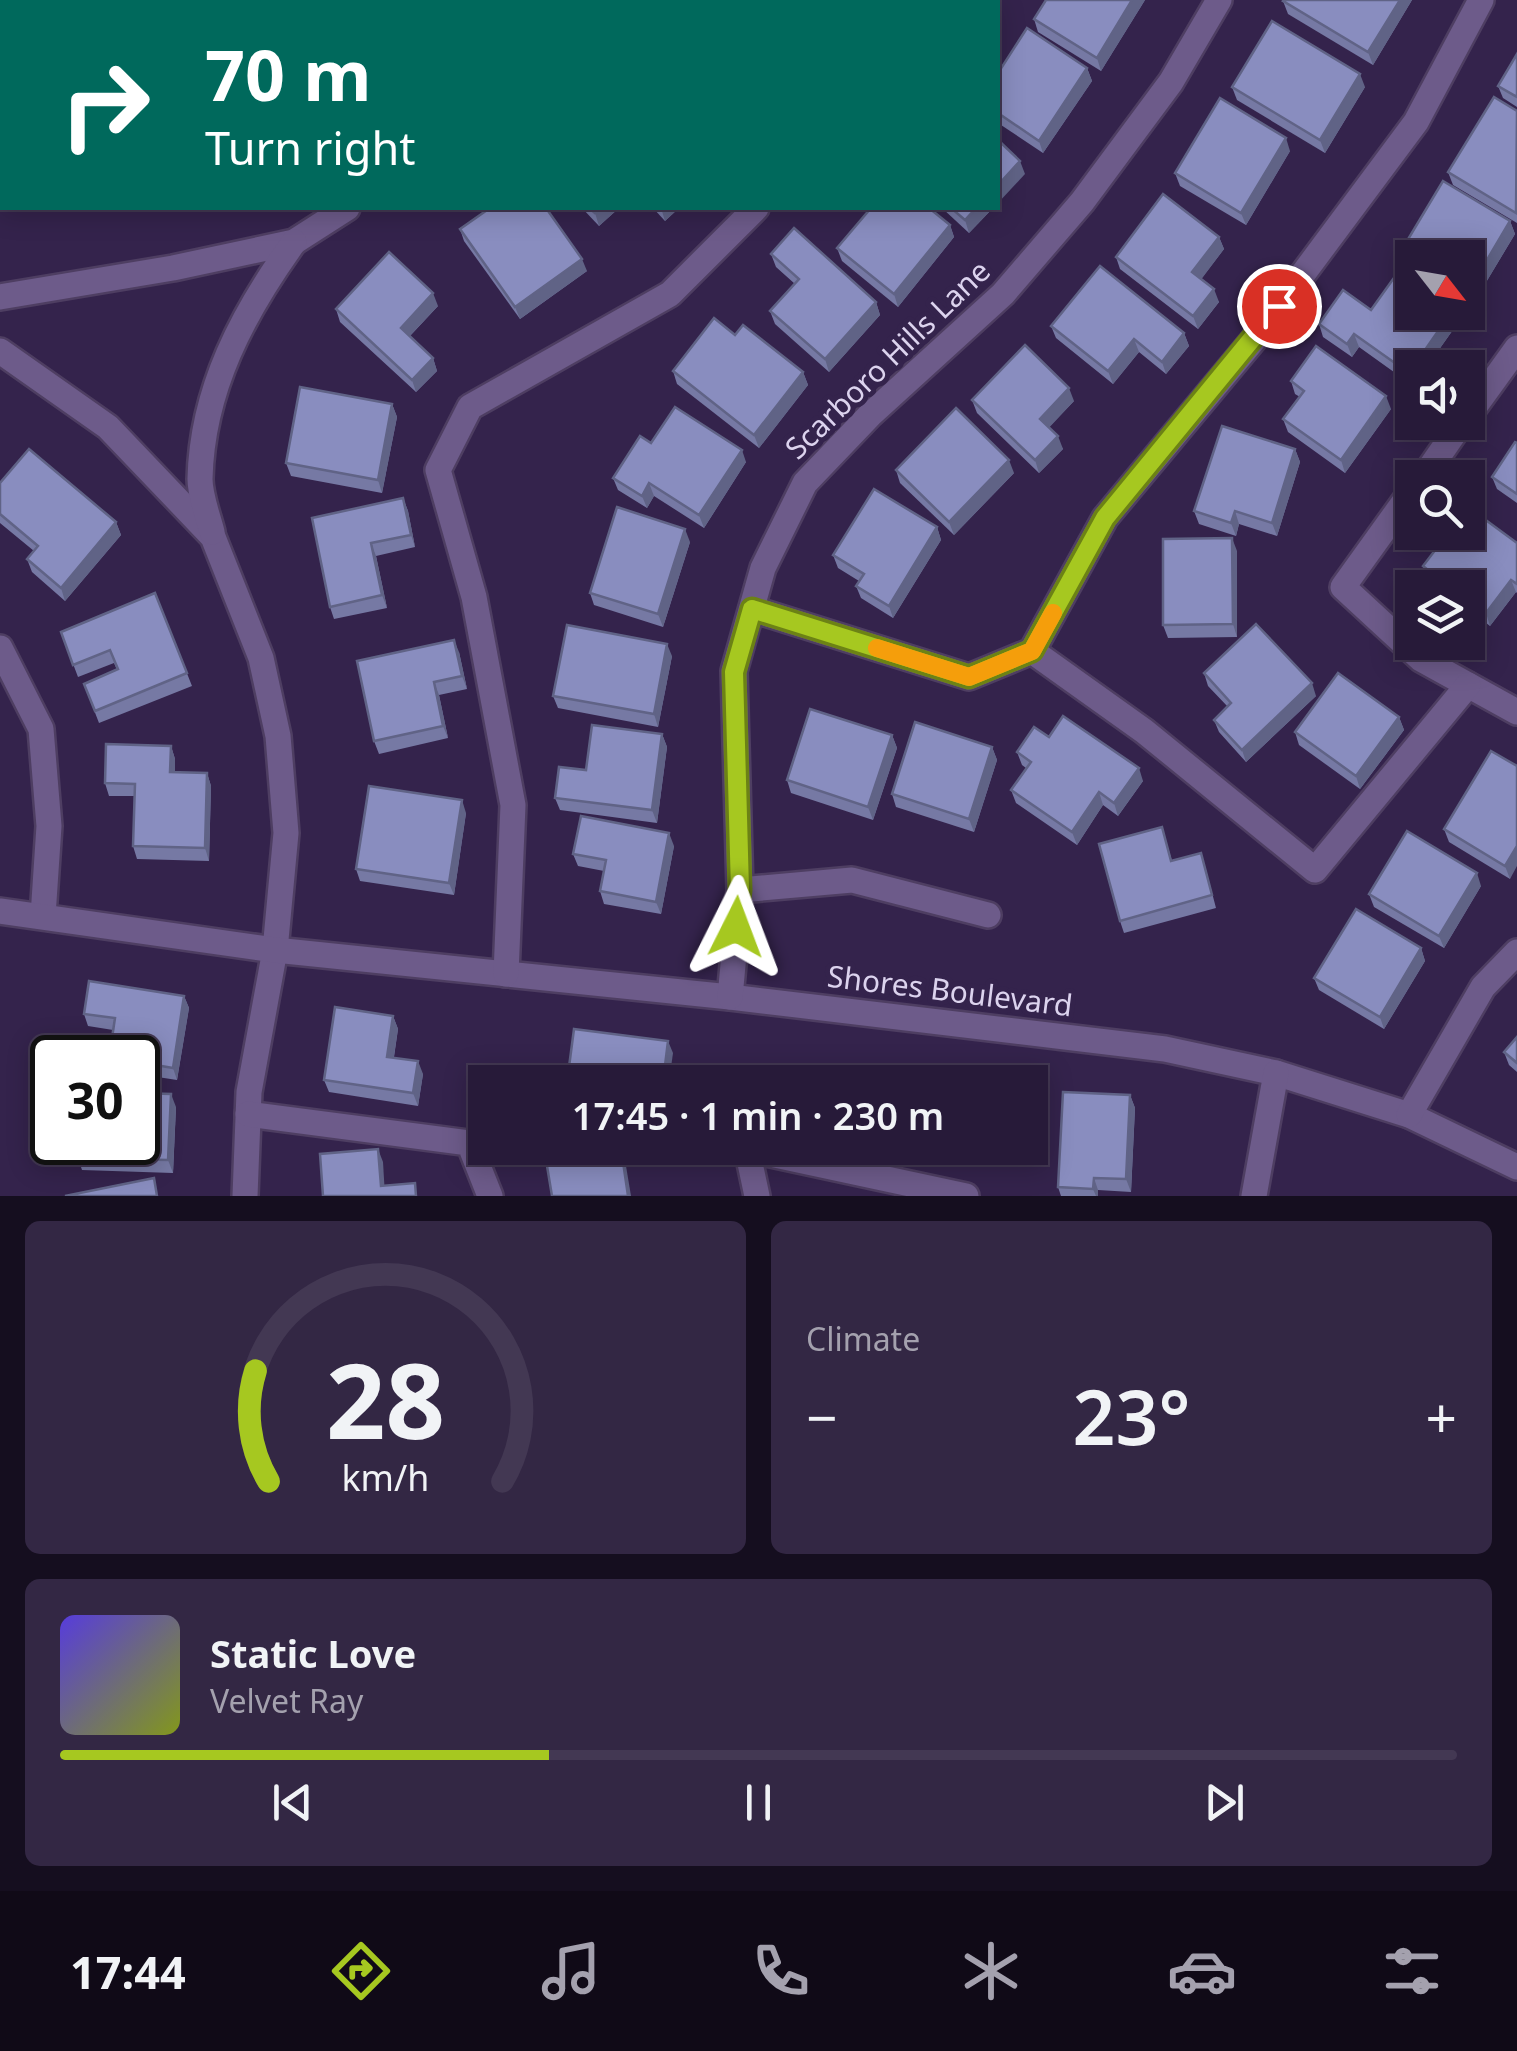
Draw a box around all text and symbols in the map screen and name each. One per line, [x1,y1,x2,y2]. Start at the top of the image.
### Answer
text: 70 m [205,26,372,122]
icon: right [40,40,170,170]
text: Turn right [205,117,416,178]
north arrow [1395,240,1485,330]
map controls [1395,240,1485,660]
street label: Scarboro Hills Lane [776,250,998,468]
pin [1237,264,1322,349]
icon: arrive [1252,279,1307,334]
button: sound [1395,350,1485,440]
button: search [1395,460,1485,550]
button: layers [1395,570,1485,660]
position arrow [684,875,788,979]
street label: Shores Boulevard [825,955,1075,1025]
speed limit sign: 30 [30,1035,160,1165]
text: 17:45 · 1 min · 230 m [572,1089,944,1141]
text: Climate [806,1317,920,1360]
text: 28 [326,1328,445,1469]
text: 23° [1073,1365,1190,1467]
text: − [806,1379,837,1454]
text: + [1426,1379,1457,1454]
text: km/h [342,1453,429,1501]
text: Static Love [210,1627,416,1679]
text: Velvet Ray [210,1679,363,1722]
icon: previous [265,1775,320,1830]
icon: pause [731,1775,786,1830]
icon: next [1197,1775,1252,1830]
icon: directions [326,1936,396,2006]
icon: music [536,1936,606,2006]
icon: phone [746,1936,816,2006]
icon: climate [956,1936,1026,2006]
icon: car [1167,1936,1237,2006]
icon: filters [1377,1936,1447,2006]
text: 17:44 [70,1941,186,2002]

